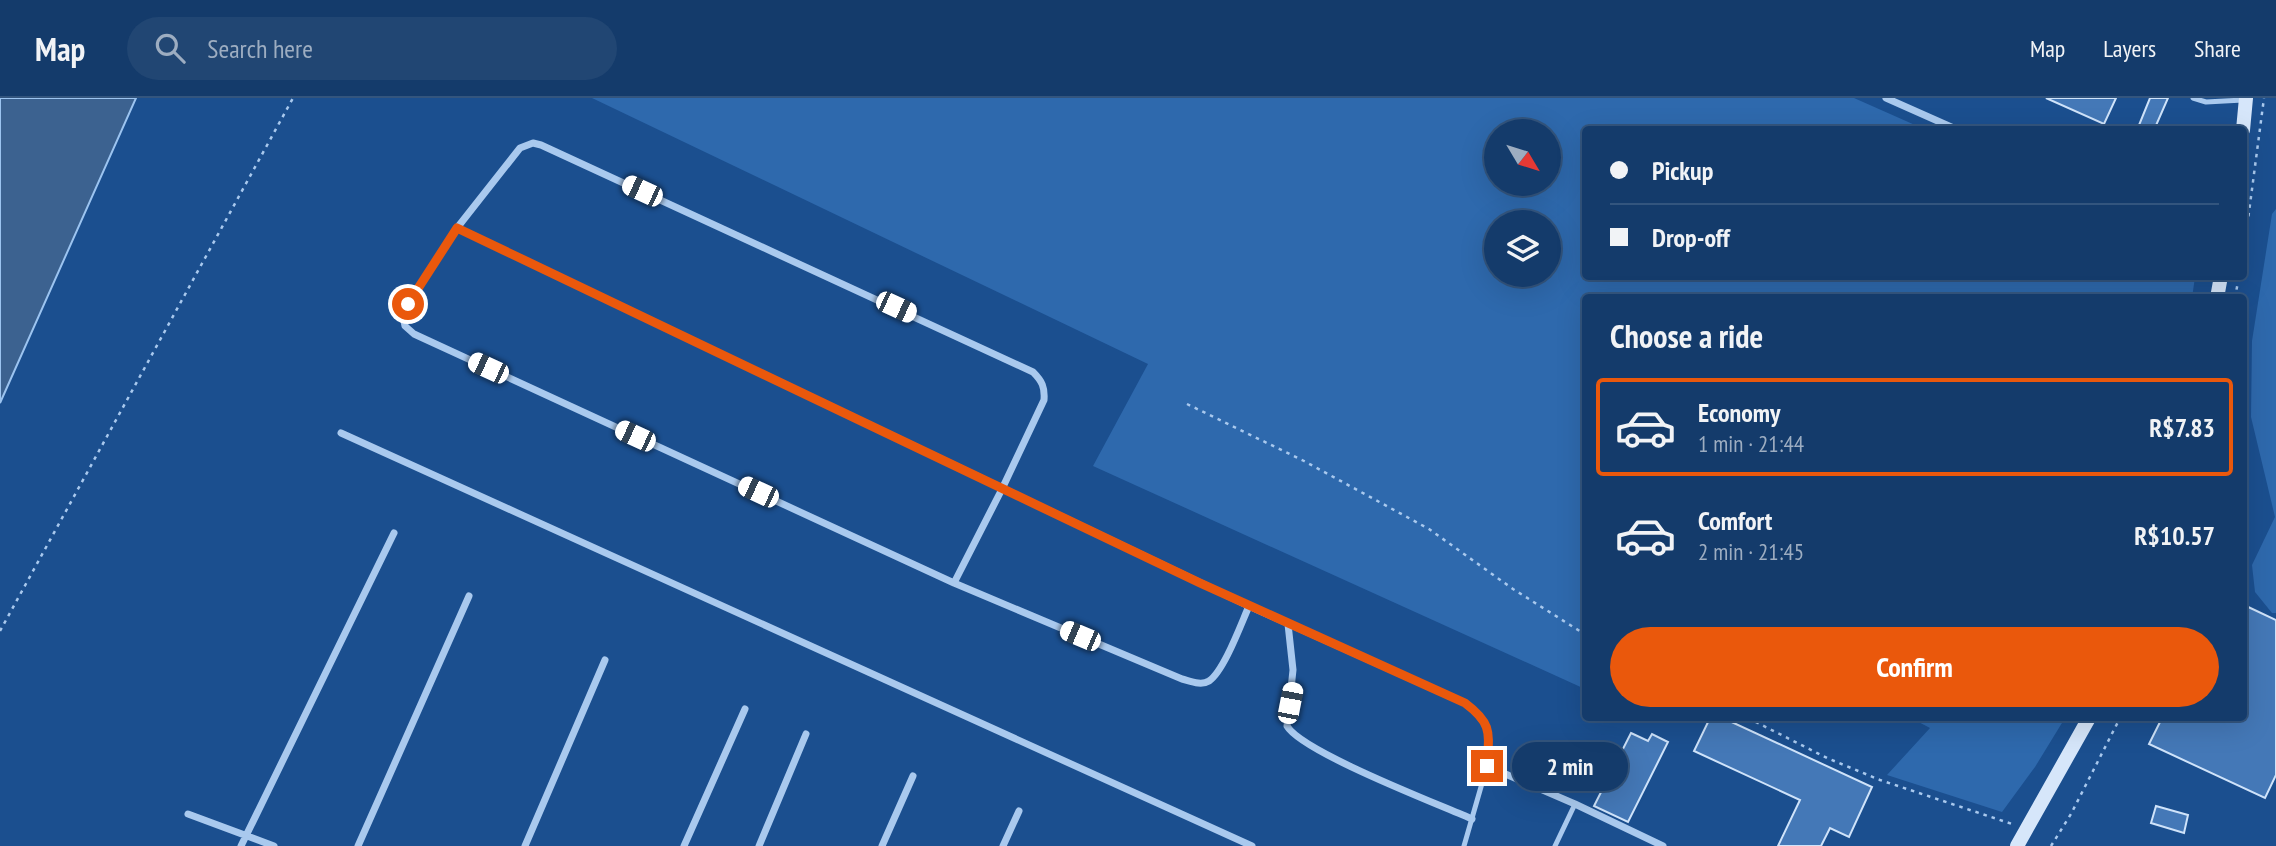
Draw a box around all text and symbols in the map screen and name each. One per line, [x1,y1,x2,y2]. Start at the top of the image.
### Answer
search box [127,17,617,80]
text: Map [35,27,85,70]
icon: search [151,29,189,67]
text: Search here [207,32,313,65]
text: Map [2030,33,2065,64]
text: Layers [2103,33,2156,64]
text: Share [2194,33,2241,64]
north arrow [1484,119,1561,196]
map controls [1484,119,1561,287]
text: Pickup [1652,154,1713,187]
car [619,173,666,209]
button: layers [1484,210,1561,287]
text: Drop-off [1652,221,1730,254]
route start [392,288,424,320]
car [873,289,920,325]
text: Choose a ride [1610,315,1763,357]
car [465,350,512,386]
icon: car [1614,396,1677,459]
text: Economy [1698,396,1780,429]
text: R$7.83 [2149,411,2215,444]
car [612,418,659,454]
text: 1 min · 21:44 [1698,429,1804,458]
car [735,474,782,510]
icon: car [1614,504,1677,567]
text: Comfort [1698,504,1772,537]
text: R$10.57 [2134,519,2215,552]
text: 2 min · 21:45 [1698,537,1804,566]
car [1057,618,1104,654]
button: Confirm [1610,627,2219,707]
car [1276,680,1305,726]
callout: 2 min [1512,742,1627,790]
route end [1471,750,1503,782]
text: 2 min [1547,752,1593,781]

